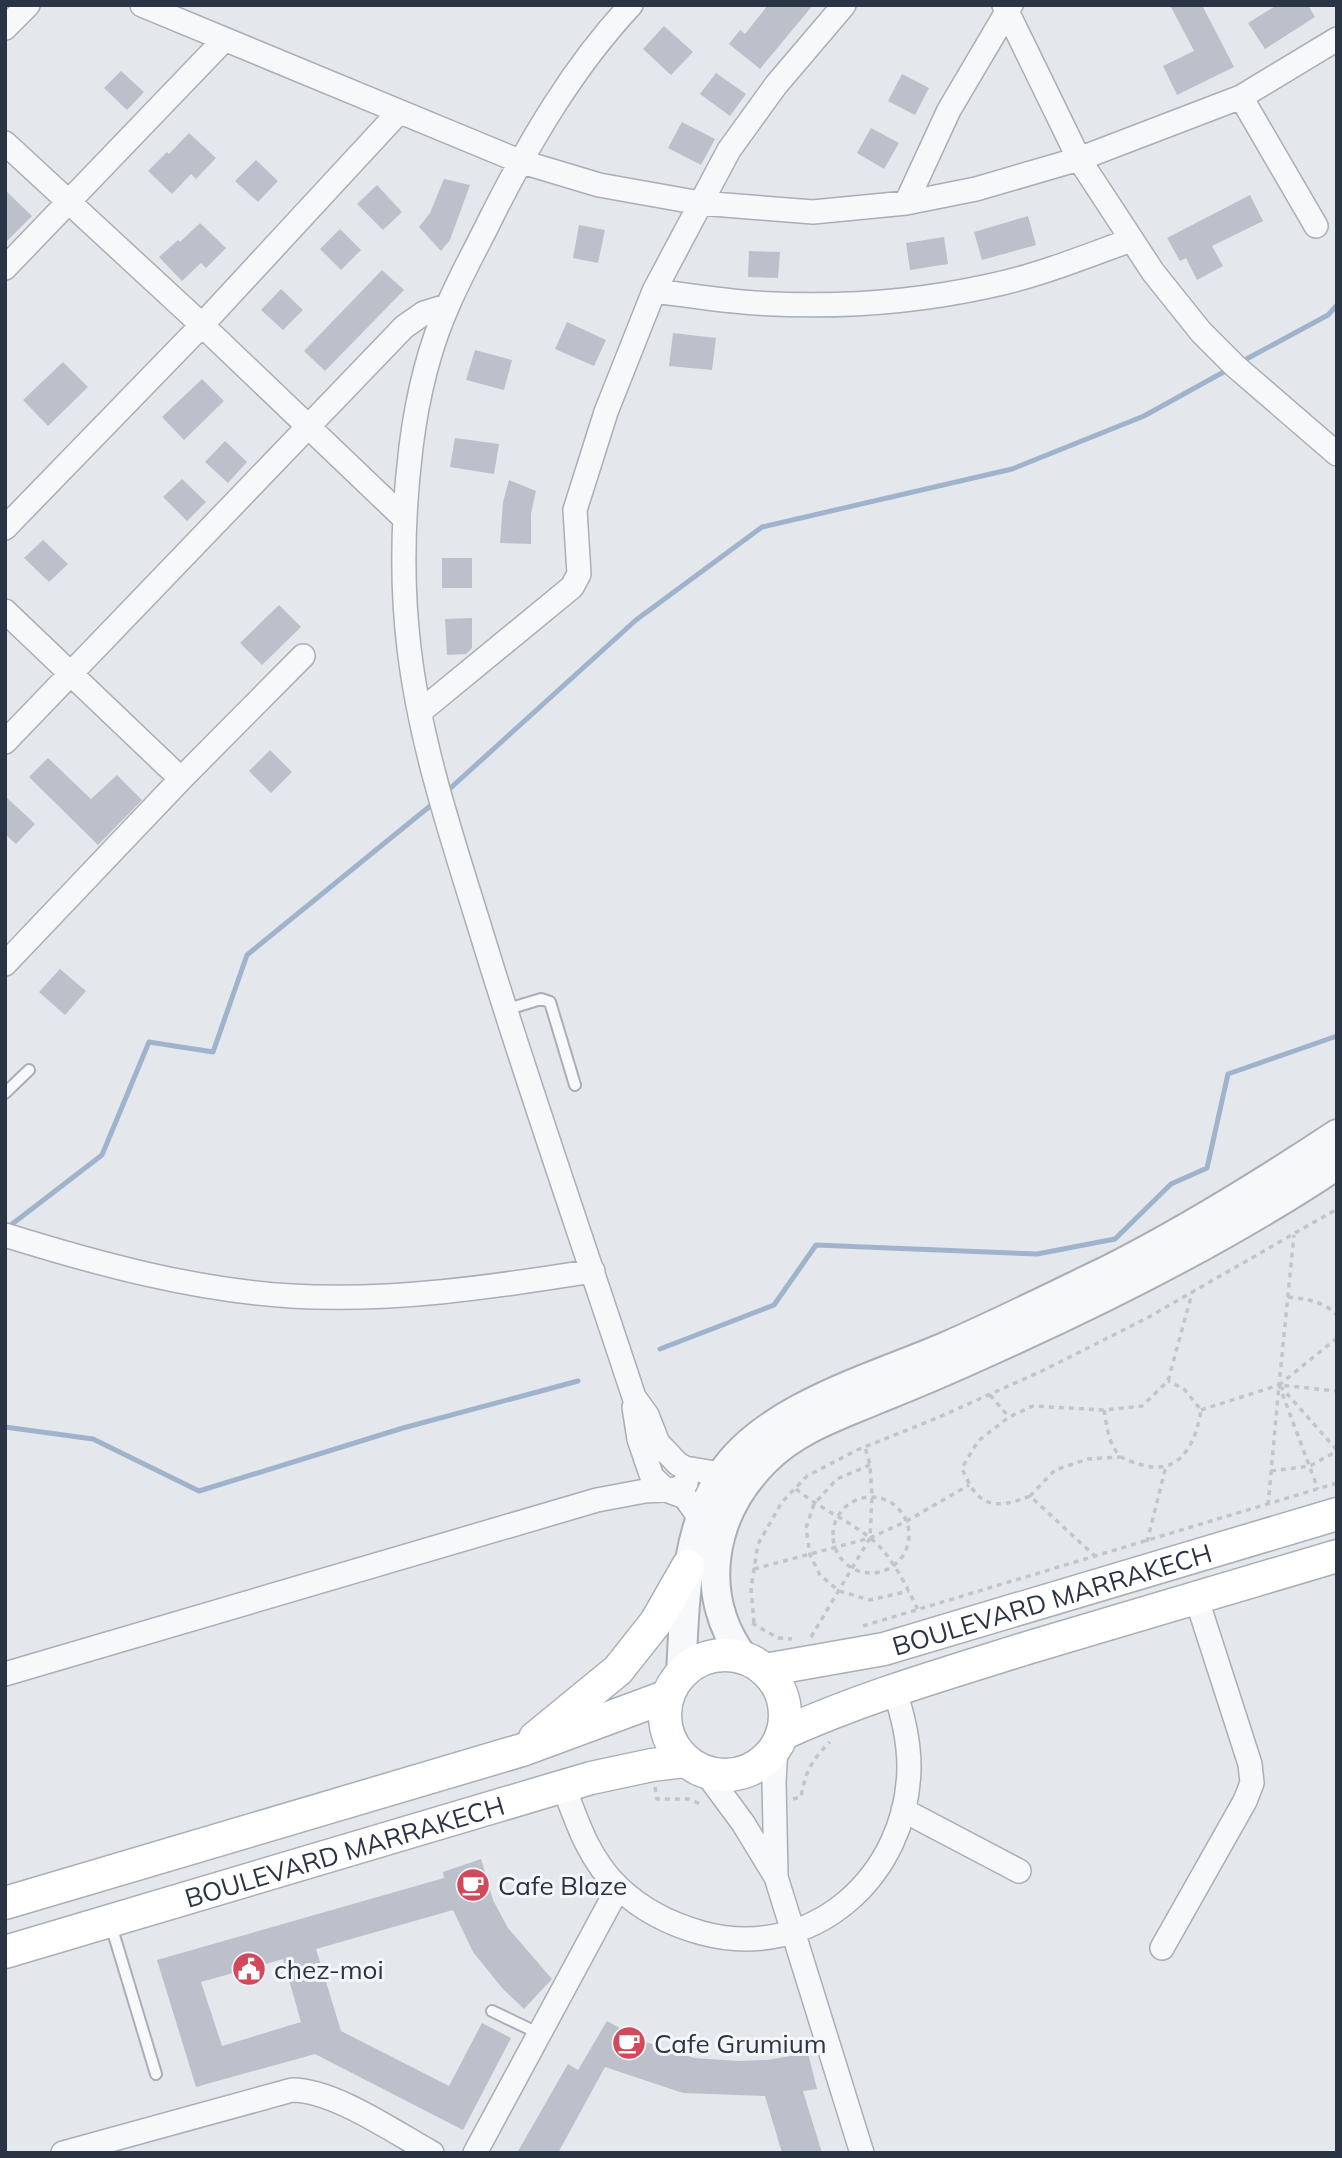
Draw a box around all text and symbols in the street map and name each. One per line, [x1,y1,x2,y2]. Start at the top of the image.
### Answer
street label: BOULEVARD MARRAKECH [888,1536,1216,1662]
street label: BOULEVARD MARRAKECH [181,1788,508,1914]
cafe icon: Cafe Blaze [454,1866,492,1904]
place label: Cafe Blaze [498,1869,627,1902]
public building icon: chez-moi [230,1950,268,1988]
place label: chez-moi [274,1953,384,1986]
cafe icon: Cafe Grumium [610,2024,648,2062]
place label: Cafe Grumium [654,2027,827,2060]

